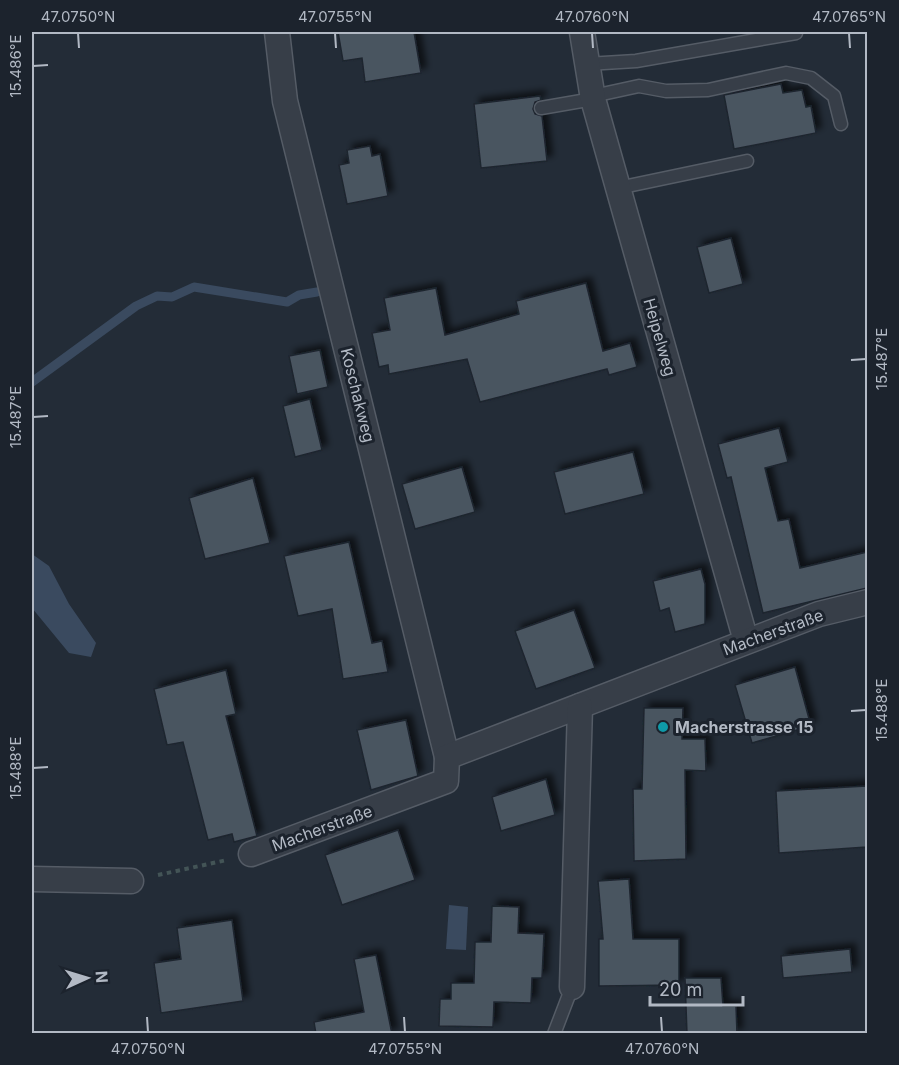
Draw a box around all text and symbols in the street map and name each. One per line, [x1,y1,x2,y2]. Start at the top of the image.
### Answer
text: 47.0750°N [41,7,115,26]
text: 47.0755°N [298,7,372,26]
text: 47.0760°N [555,7,629,26]
text: 47.0765°N [812,7,886,26]
text: 15.486°E [6,34,25,98]
street label: Heipelweg [639,296,681,378]
text: 15.487°E [872,328,891,390]
street label: Koschakweg [337,346,379,444]
text: 15.487°E [6,386,25,448]
street label: Macherstraße [720,605,826,659]
text: 15.488°E [872,678,891,742]
place label: Macherstrasse 15 [675,717,813,737]
marker: Macherstrasse 15 [656,720,670,734]
text: 15.488°E [6,736,25,800]
street label: Macherstraße [269,801,375,855]
north arrow [57,948,117,1008]
scale bar [650,969,743,1007]
text: N [92,970,112,984]
text: 20 m [659,979,702,1000]
text: 47.0750°N [111,1039,185,1058]
text: 47.0755°N [368,1039,442,1058]
text: 47.0760°N [625,1039,699,1058]

